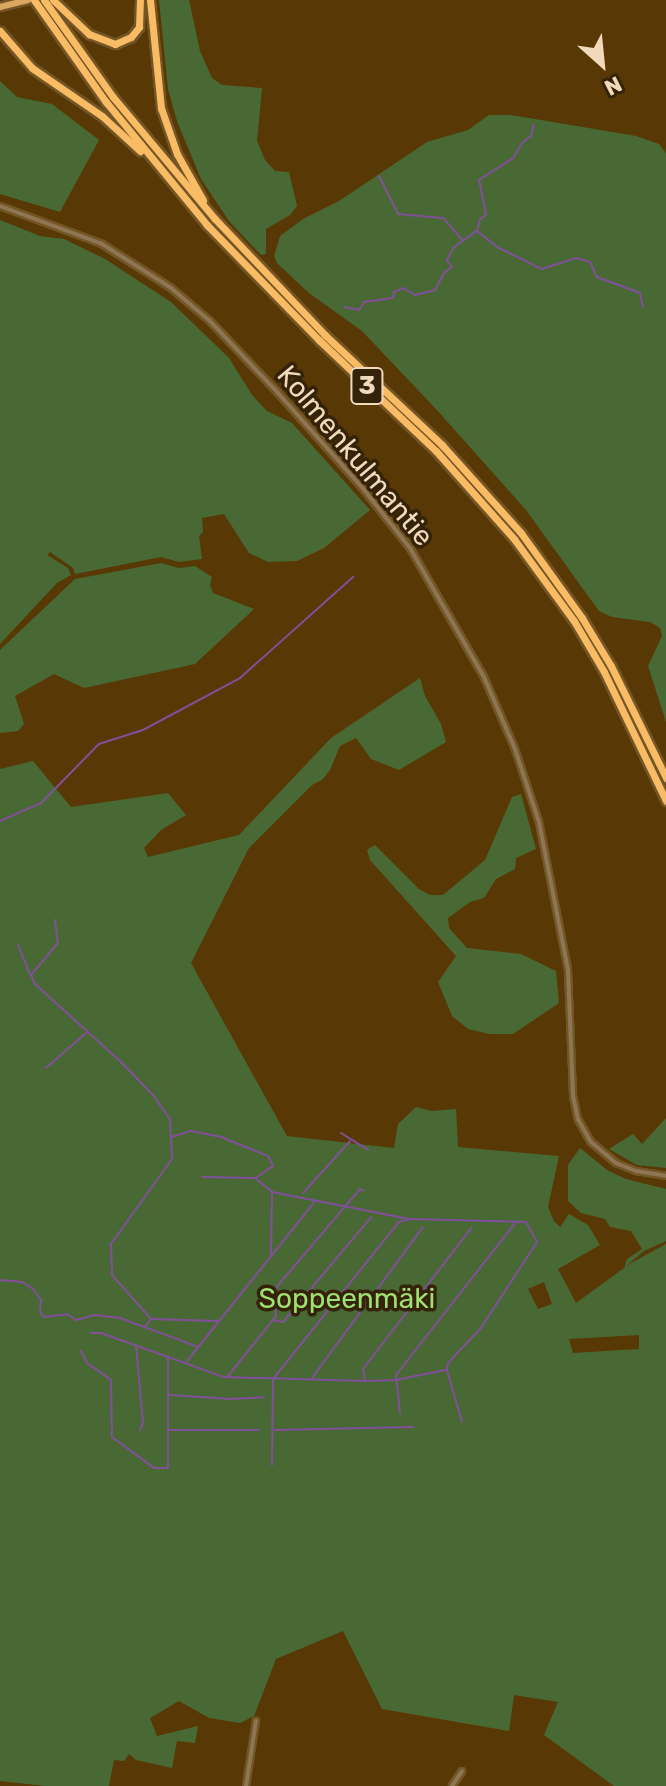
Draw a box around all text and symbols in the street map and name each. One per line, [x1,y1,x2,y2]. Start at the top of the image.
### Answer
north arrow [562,24,642,104]
text: N [600,70,626,101]
street label: Kolmenkulmantie [270,359,440,553]
road number: 3 [349,364,385,408]
park label: Soppeenmäki [259,1282,435,1316]

